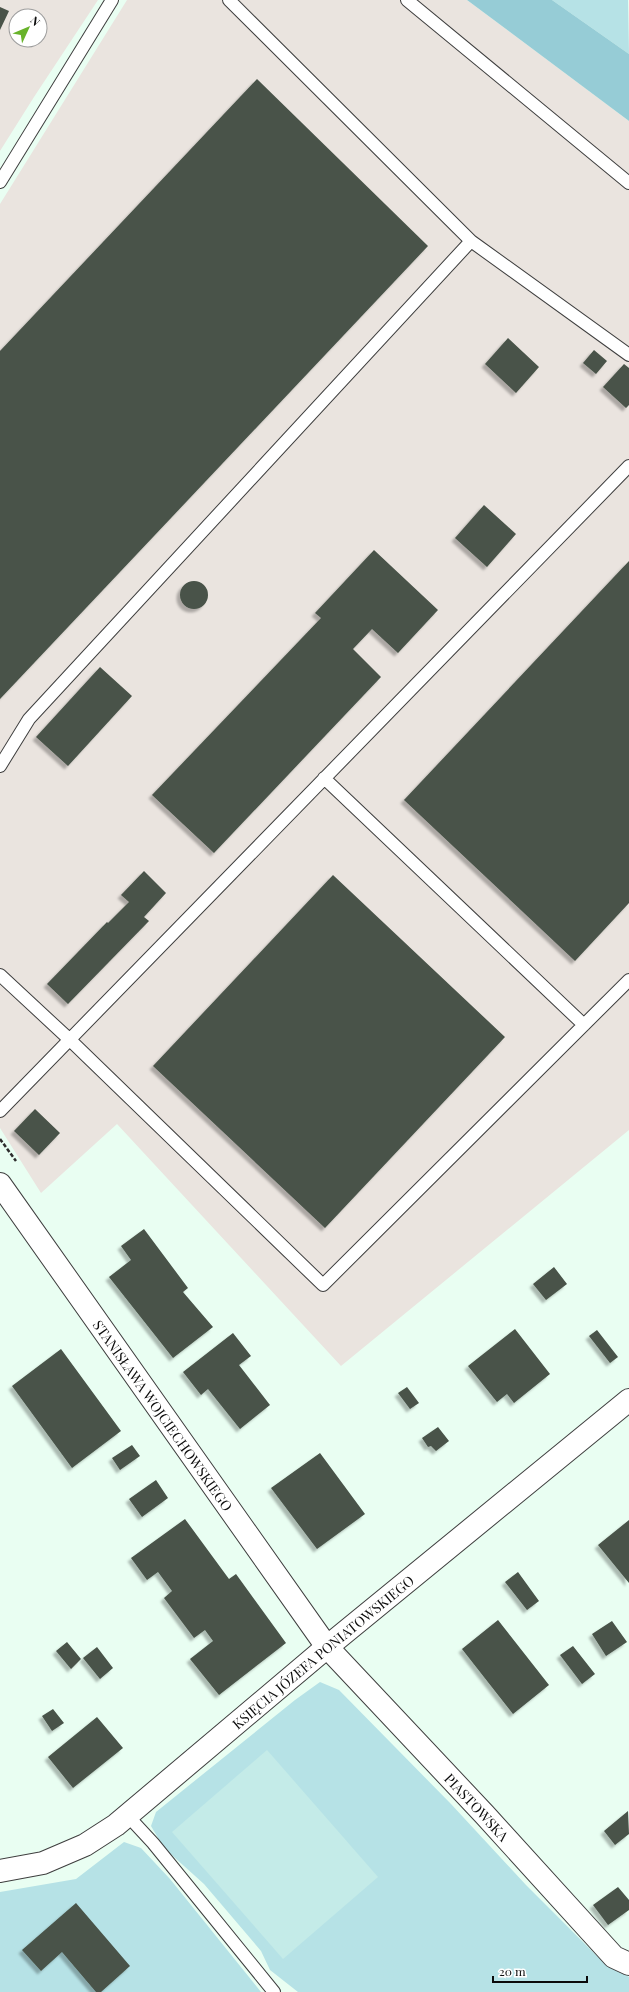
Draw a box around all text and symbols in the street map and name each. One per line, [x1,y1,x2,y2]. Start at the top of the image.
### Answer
north arrow [8,8,48,48]
text: N [27,13,44,29]
street label: STANISŁAWA WOJCIECHOWSKIEGO [89,1316,237,1515]
street label: KSIĘCIA JÓZEFA PONIATOWSKIEGO [228,1571,418,1733]
street label: PIASTOWSKA [441,1769,514,1845]
scale bar [493,1958,587,1984]
text: 20 m [499,1963,526,1979]

